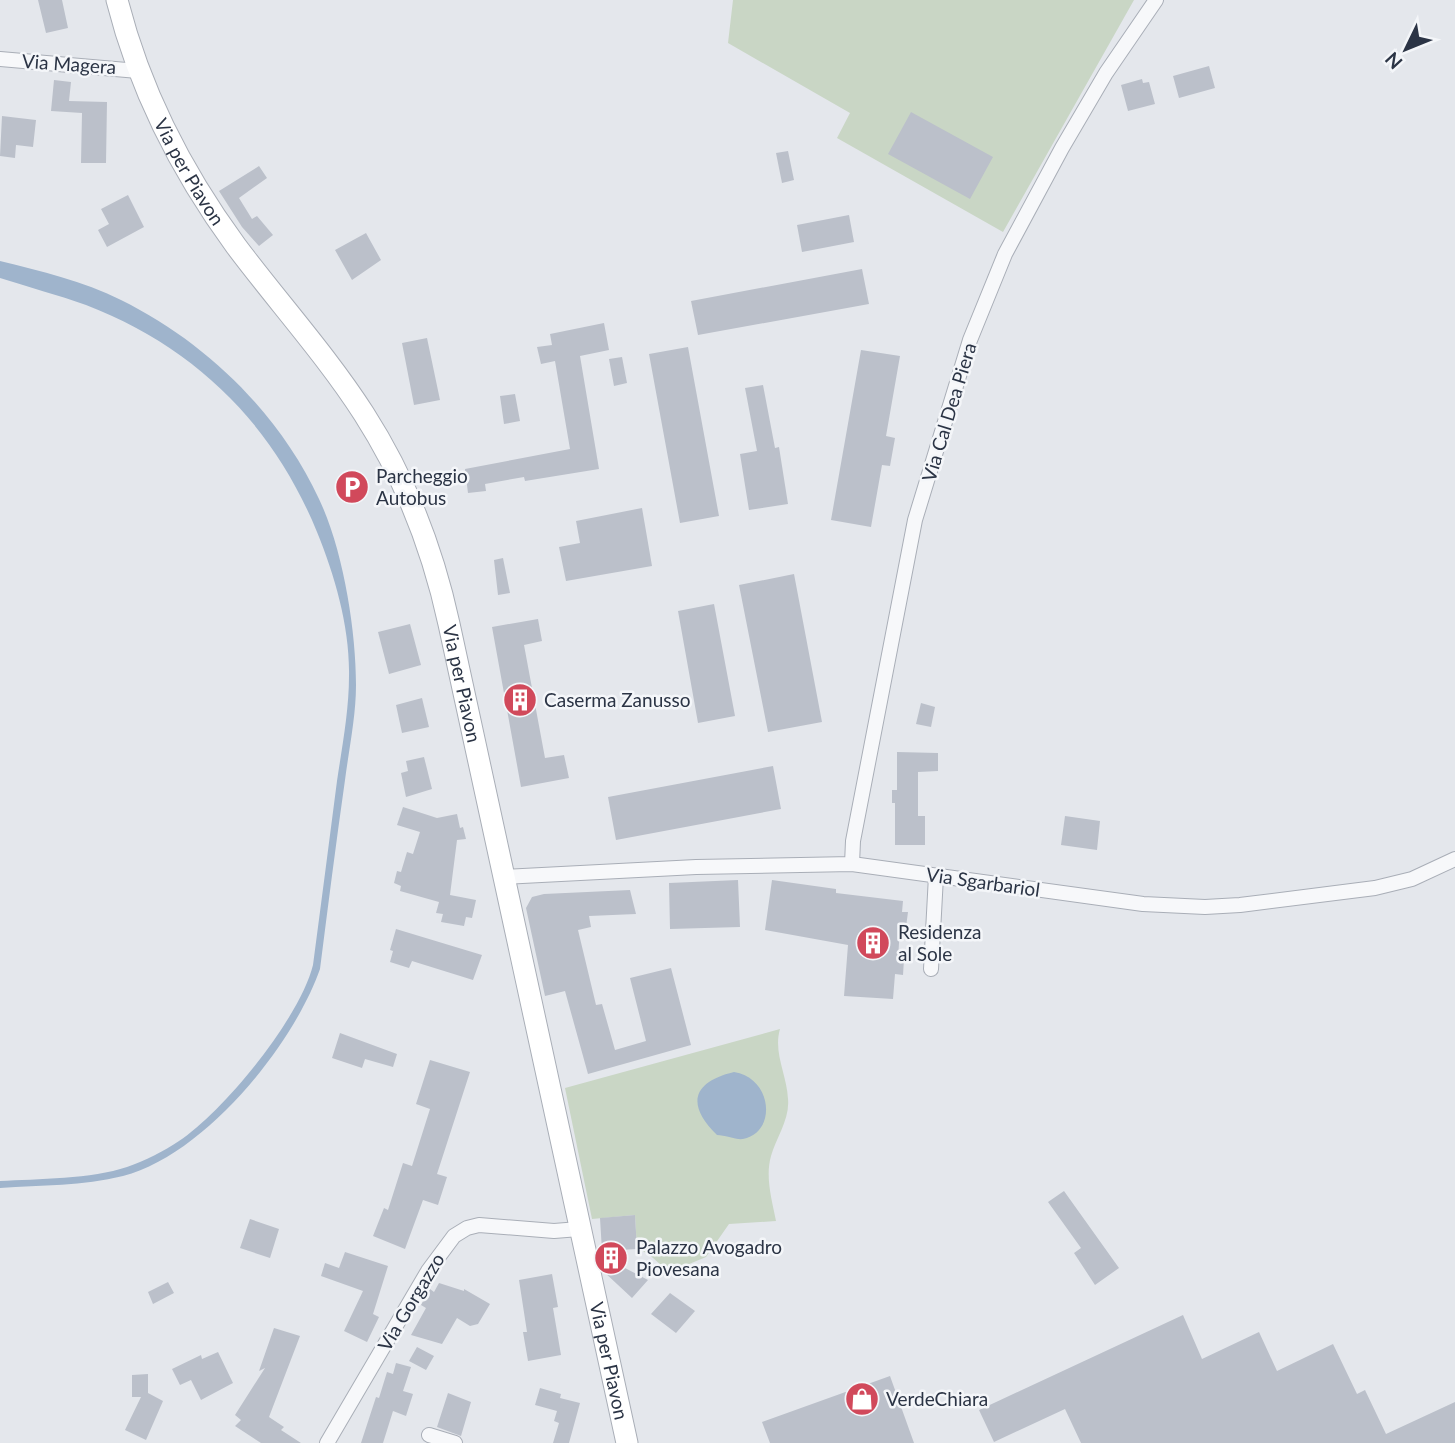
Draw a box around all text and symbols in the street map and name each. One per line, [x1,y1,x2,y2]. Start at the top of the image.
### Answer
north arrow [1371,14,1441,84]
text: N [1380,48,1407,74]
street label: Via Magera [21,49,117,78]
street label: Via per Piavon [150,114,230,229]
street label: Via Cal Dea Piera [916,340,981,484]
place label: Parcheggio Autobus [376,464,468,509]
parking icon: Parcheggio Autobus [333,468,371,506]
street label: Via per Piavon [438,622,486,745]
building icon: Caserma Zanusso [501,681,539,719]
place label: Caserma Zanusso [544,688,690,711]
street label: Via Sgarbariol [925,862,1042,901]
place label: Residenza al Sole [898,920,981,965]
building icon: Residenza al Sole [854,924,892,962]
place label: Palazzo Avogadro Piovesana [636,1235,782,1280]
building icon: Palazzo Avogadro Piovesana [592,1239,630,1277]
street label: Via Gorgazzo [372,1249,449,1355]
street label: Via per Piavon [586,1300,634,1422]
shop icon: VerdeChiara [843,1380,881,1418]
place label: VerdeChiara [886,1387,988,1410]

